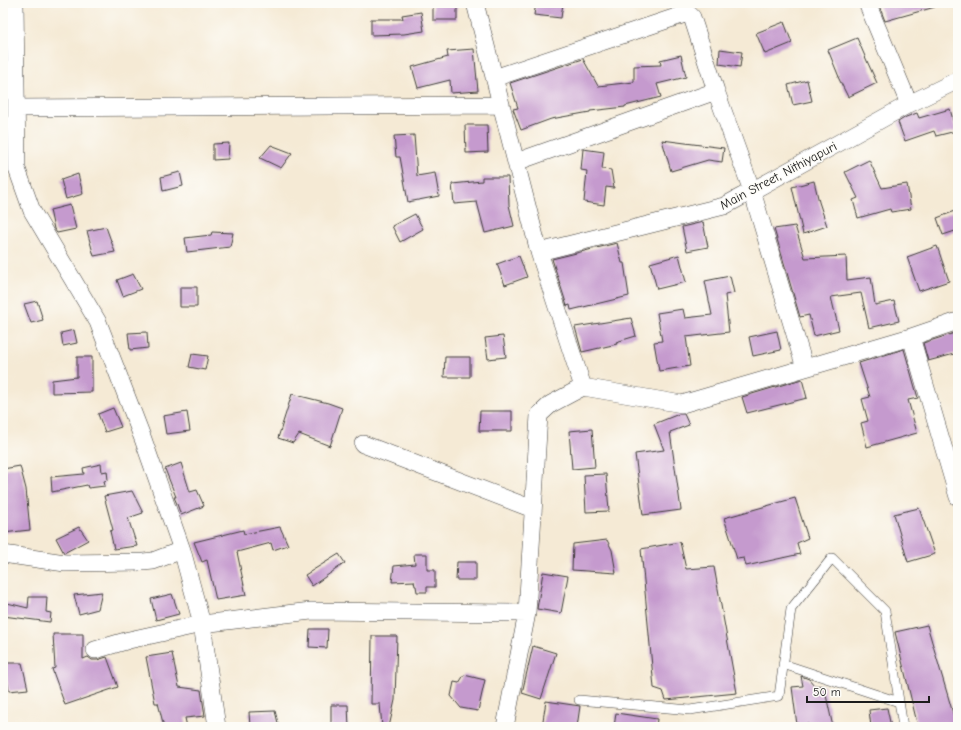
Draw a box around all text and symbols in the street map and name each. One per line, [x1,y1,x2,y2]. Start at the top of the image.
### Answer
street label: Main Street, Nithiyapuri [717,138,839,213]
scale bar [807,678,929,704]
text: 50 m [813,685,841,699]

